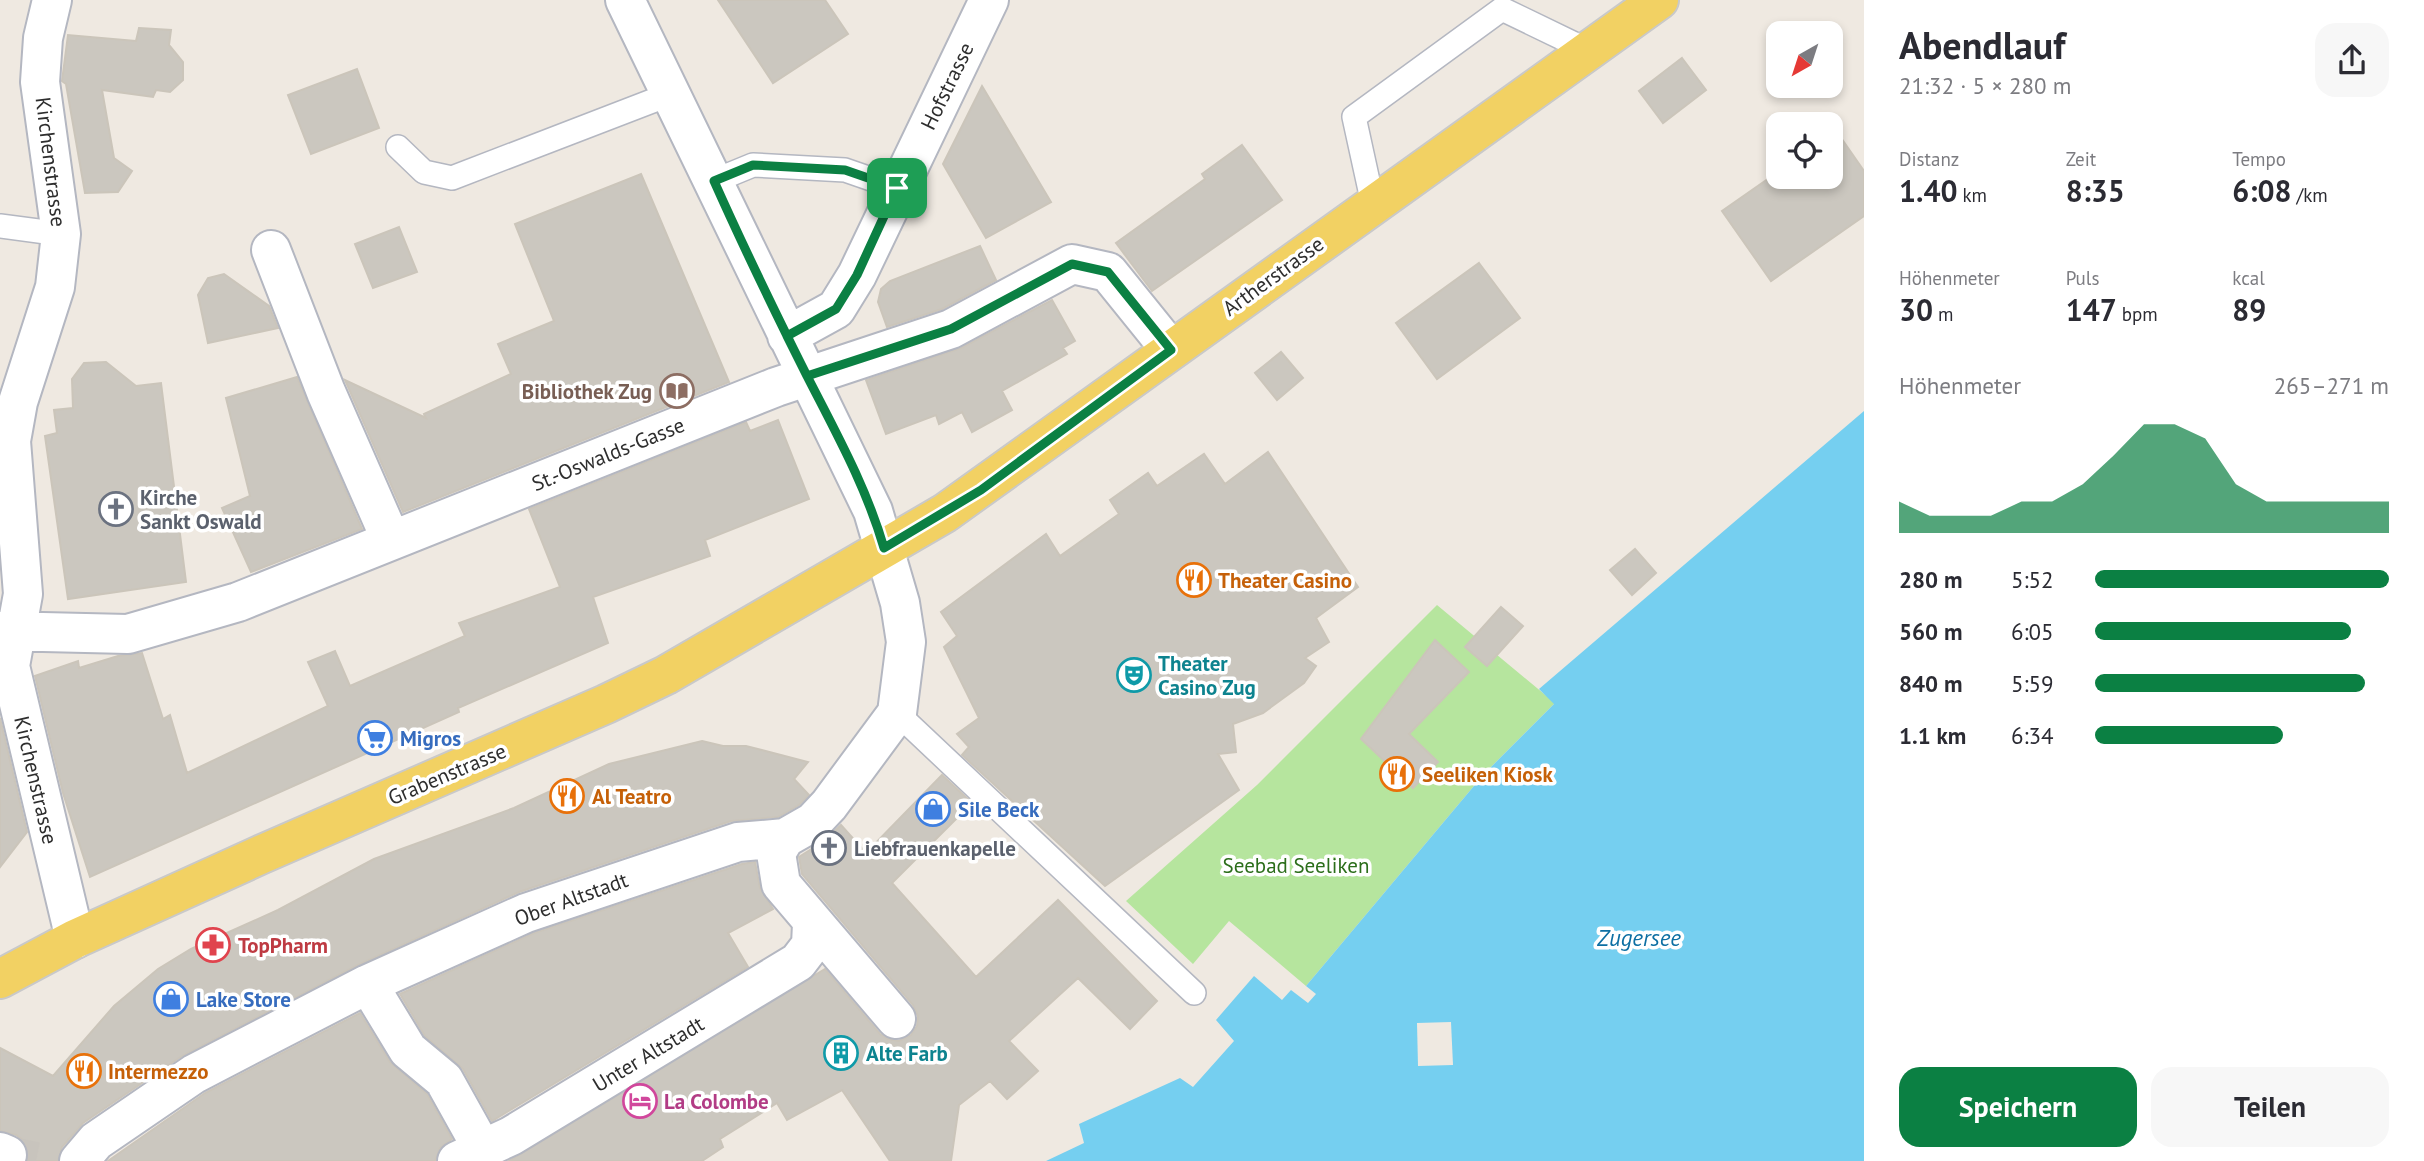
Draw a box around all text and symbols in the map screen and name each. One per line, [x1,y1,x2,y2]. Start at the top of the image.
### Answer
text: Abendlauf [1899,20,2066,69]
north arrow [1766,21,1843,98]
map controls [1766,21,1843,189]
button: share [2315,23,2389,97]
street label: Hofstrasse [914,38,980,134]
text: 21:32 · 5 × 280 m [1899,71,2071,100]
street label: Kirchenstrasse [30,96,72,228]
button: locate [1766,112,1843,189]
text: Distanz [1899,147,1959,171]
text: Zeit [2066,147,2096,171]
text: Tempo [2232,147,2286,171]
pin [867,158,927,218]
icon: arrive [878,169,916,207]
text: 1.40 [1899,171,1957,210]
text: 8:35 [2066,171,2125,210]
text: 6:08 [2232,171,2291,210]
text: km [1957,183,1987,207]
text: /km [2291,183,2328,207]
street label: Artherstrasse [1217,230,1329,322]
text: Höhenmeter [1899,266,2000,290]
text: Puls [2066,266,2099,290]
text: kcal [2232,266,2265,290]
text: 30 [1899,290,1933,329]
text: 147 [2066,290,2117,329]
text: 89 [2232,290,2266,329]
text: m [1933,302,1954,326]
text: bpm [2117,302,2158,326]
text: Höhenmeter [1899,371,2021,400]
text: 265–271 m [2274,371,2389,400]
library icon: Bibliothek Zug [658,372,696,410]
place label: Bibliothek Zug [522,378,652,405]
street label: St.-Oswalds-Gasse [528,411,688,497]
place label: Kirche Sankt Oswald [140,484,262,535]
church icon: Kirche Sankt Oswald [97,490,135,528]
restaurant icon: Theater Casino [1175,561,1213,599]
text: 280 m [1899,565,1962,594]
text: 5:52 [2011,565,2054,594]
place label: Theater Casino [1218,567,1352,594]
text: 560 m [1899,617,1962,646]
text: 6:05 [2011,617,2054,646]
place label: Theater Casino Zug [1158,650,1256,701]
theatre icon: Theater Casino Zug [1115,656,1153,694]
text: 840 m [1899,669,1962,698]
text: 5:59 [2011,669,2054,698]
street label: Kirchenstrasse [8,713,64,847]
supermarket icon: Migros [356,719,394,757]
text: 1.1 km [1899,721,1966,750]
text: 6:34 [2011,721,2054,750]
place label: Migros [400,725,461,752]
street label: Grabenstrasse [384,737,510,811]
restaurant icon: Seeliken Kiosk [1378,755,1416,793]
place label: Seeliken Kiosk [1422,761,1553,788]
restaurant icon: Al Teatro [548,777,586,815]
place label: Al Teatro [592,783,672,810]
shop icon: Sile Beck [914,790,952,828]
place label: Sile Beck [958,796,1040,823]
church icon: Liebfrauenkapelle [810,829,848,867]
place label: Liebfrauenkapelle [854,835,1016,862]
park label: Seebad Seeliken [1223,852,1369,879]
street label: Ober Altstadt [511,866,631,932]
water label: Zugersee [1596,923,1681,952]
pharmacy icon: TopPharm [194,926,232,964]
place label: TopPharm [238,932,328,959]
shop icon: Lake Store [152,980,190,1018]
place label: Lake Store [196,986,291,1013]
street label: Unter Altstadt [587,1010,709,1098]
building icon: Alte Farb [822,1034,860,1072]
place label: Alte Farb [866,1040,948,1067]
restaurant icon: Intermezzo [65,1052,103,1090]
place label: Intermezzo [108,1058,209,1085]
button: Speichern [1899,1067,2137,1147]
button: Teilen [2151,1067,2389,1147]
hotel icon: La Colombe [621,1082,659,1120]
place label: La Colombe [664,1088,769,1115]

